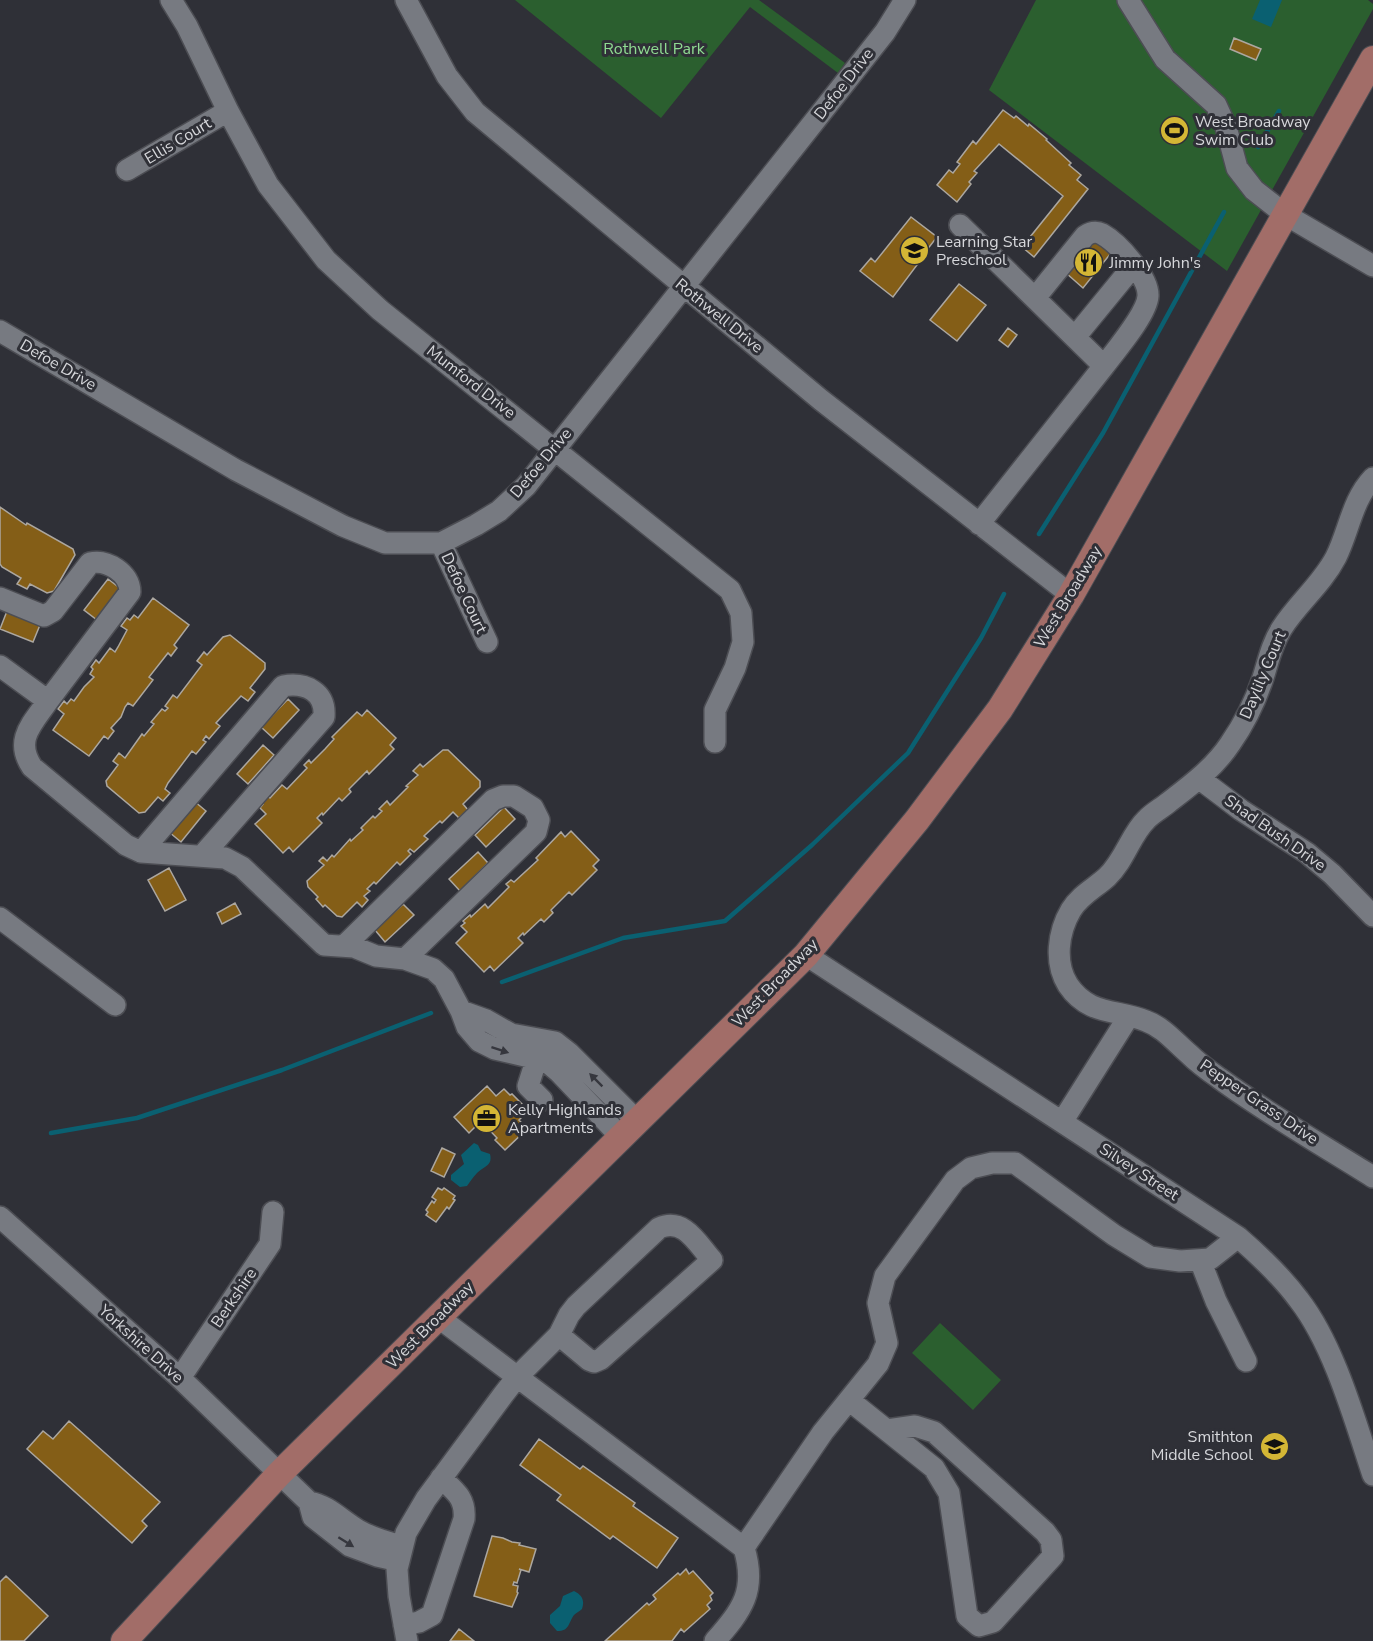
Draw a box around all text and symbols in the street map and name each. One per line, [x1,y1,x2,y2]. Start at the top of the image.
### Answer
park label: Rothwell Park [603,38,706,60]
street label: Defoe Drive [809,44,879,124]
place label: West Broadway Swim Club [1195,111,1311,151]
street label: Ellis Court [141,112,216,170]
sports icon: West Broadway Swim Club [1158,115,1190,147]
place label: Learning Star Preschool [936,231,1033,271]
school or university icon: Learning Star Preschool [899,235,931,267]
restaurant icon: Jimmy John's [1072,247,1104,279]
place label: Jimmy John's [1108,252,1201,274]
street label: Rothwell Drive [670,274,768,358]
street label: Defoe Drive [16,334,100,396]
street label: Mumford Drive [422,340,520,424]
street label: Defoe Drive [505,423,577,503]
street label: West Broadway [1029,541,1108,652]
street label: Defoe Court [436,549,492,637]
street label: Daylily Court [1235,627,1292,722]
street label: Shad Bush Drive [1220,790,1330,876]
street label: West Broadway [727,933,824,1032]
one-way arrow [491,1045,509,1055]
street label: Pepper Grass Drive [1195,1054,1323,1150]
one-way arrow [589,1073,603,1087]
place label: Kelly Highlands Apartments [508,1099,622,1139]
office icon: Kelly Highlands Apartments [471,1103,503,1135]
street label: Silvey Street [1095,1138,1183,1206]
street label: Berkshire [206,1264,262,1332]
street label: West Broadway [381,1276,479,1374]
street label: Yorkshire Drive [93,1299,188,1388]
place label: Smithton Middle School [1151,1426,1253,1466]
school or university icon: Smithton Middle School [1258,1430,1290,1462]
one-way arrow [338,1537,354,1548]

